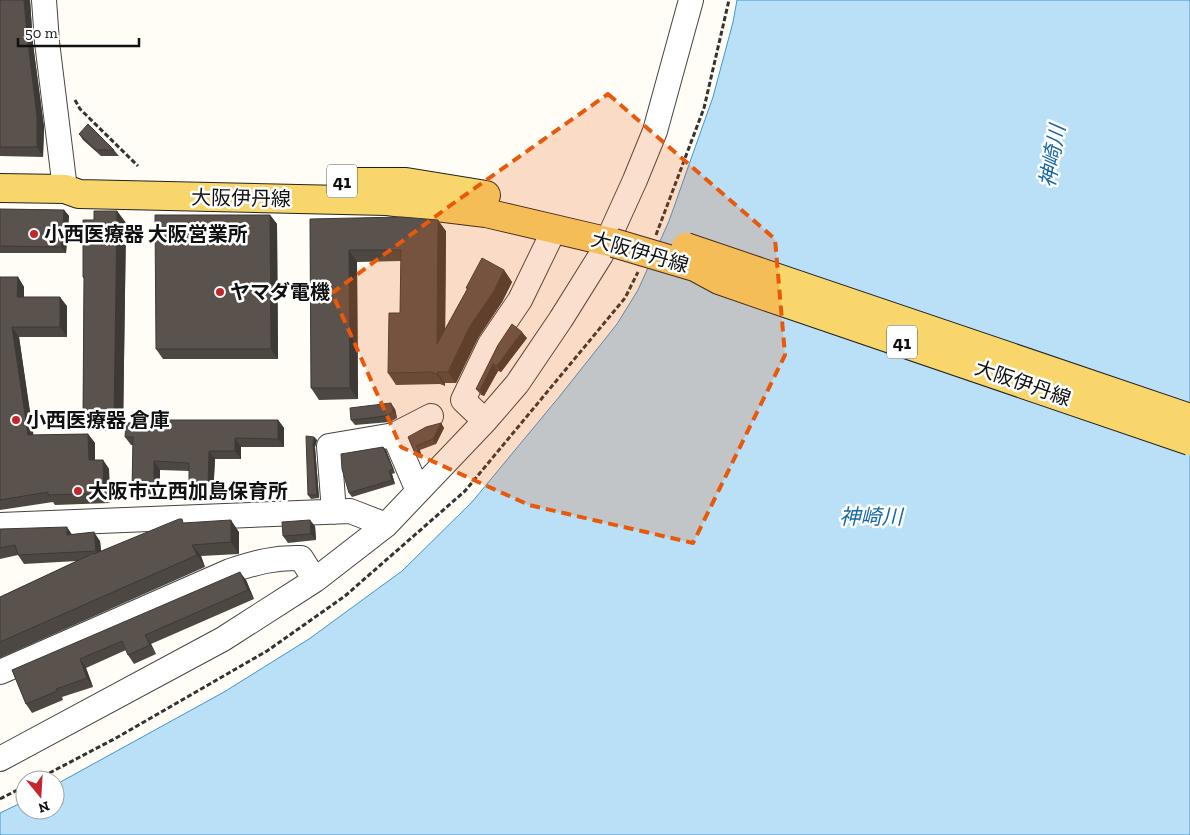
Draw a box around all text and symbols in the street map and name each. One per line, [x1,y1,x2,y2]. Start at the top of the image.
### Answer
scale bar [18,15,139,47]
text: 50 m [25,24,58,42]
water label: 神崎川 [1034,121,1070,189]
road number: 41 [327,165,357,198]
street label: 大阪伊丹線 [191,185,291,211]
place label: 小西医療器 大阪営業所 [44,222,248,246]
street label: 大阪伊丹線 [589,227,691,277]
marker: 小西医療器 大阪営業所 [28,228,40,240]
place label: ヤマダ電機 [230,280,330,304]
marker: ヤマダ電機 [214,286,226,298]
road number: 41 [887,326,917,358]
street label: 大阪伊丹線 [972,355,1074,411]
place label: 小西医療器 倉庫 [26,408,170,432]
marker: 小西医療器 倉庫 [10,414,22,426]
place label: 大阪市立西加島保育所 [88,479,288,503]
marker: 大阪市立西加島保育所 [72,485,84,497]
water label: 神崎川 [840,504,904,529]
north arrow [15,770,65,820]
text: N [36,797,52,817]

